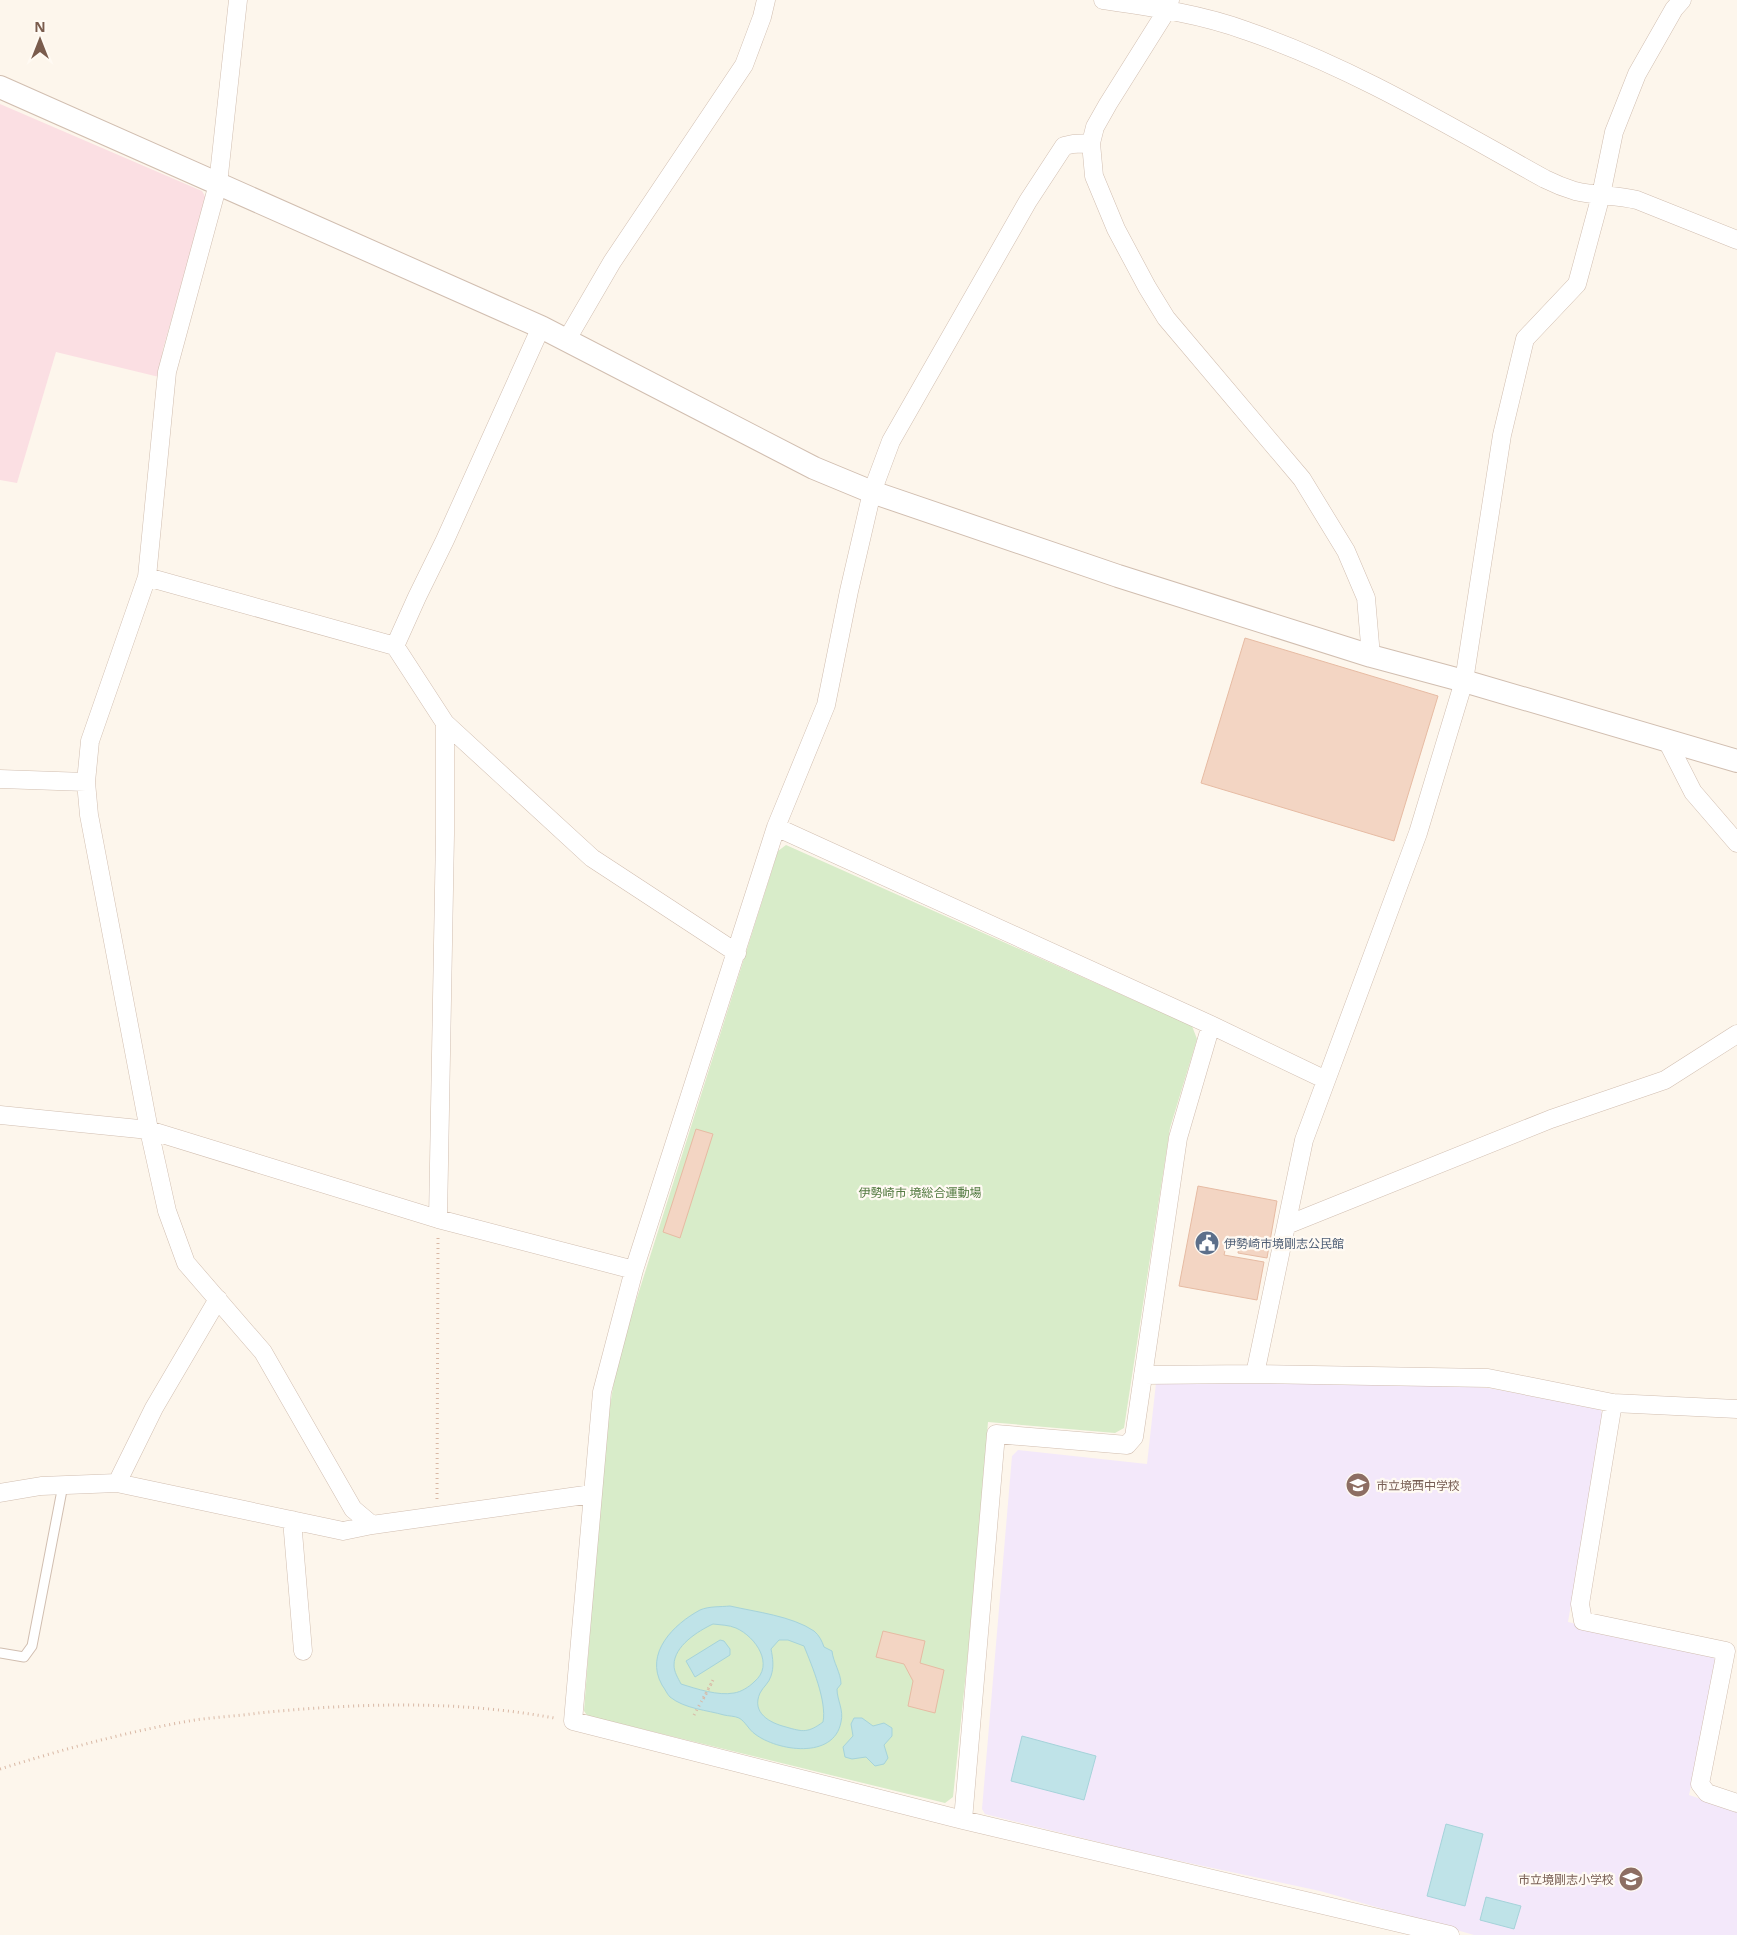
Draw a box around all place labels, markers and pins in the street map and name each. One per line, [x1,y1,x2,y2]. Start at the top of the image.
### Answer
public building icon: 伊勢崎市境剛志公民館 [1194,1230,1220,1256]
place label: 伊勢崎市境剛志公民館 [1224,1235,1344,1252]
school or university icon: 市立境西中学校 [1345,1472,1371,1498]
place label: 市立境西中学校 [1376,1477,1460,1494]
school or university icon: 市立境剛志小学校 [1618,1866,1644,1892]
place label: 市立境剛志小学校 [1518,1871,1614,1888]

